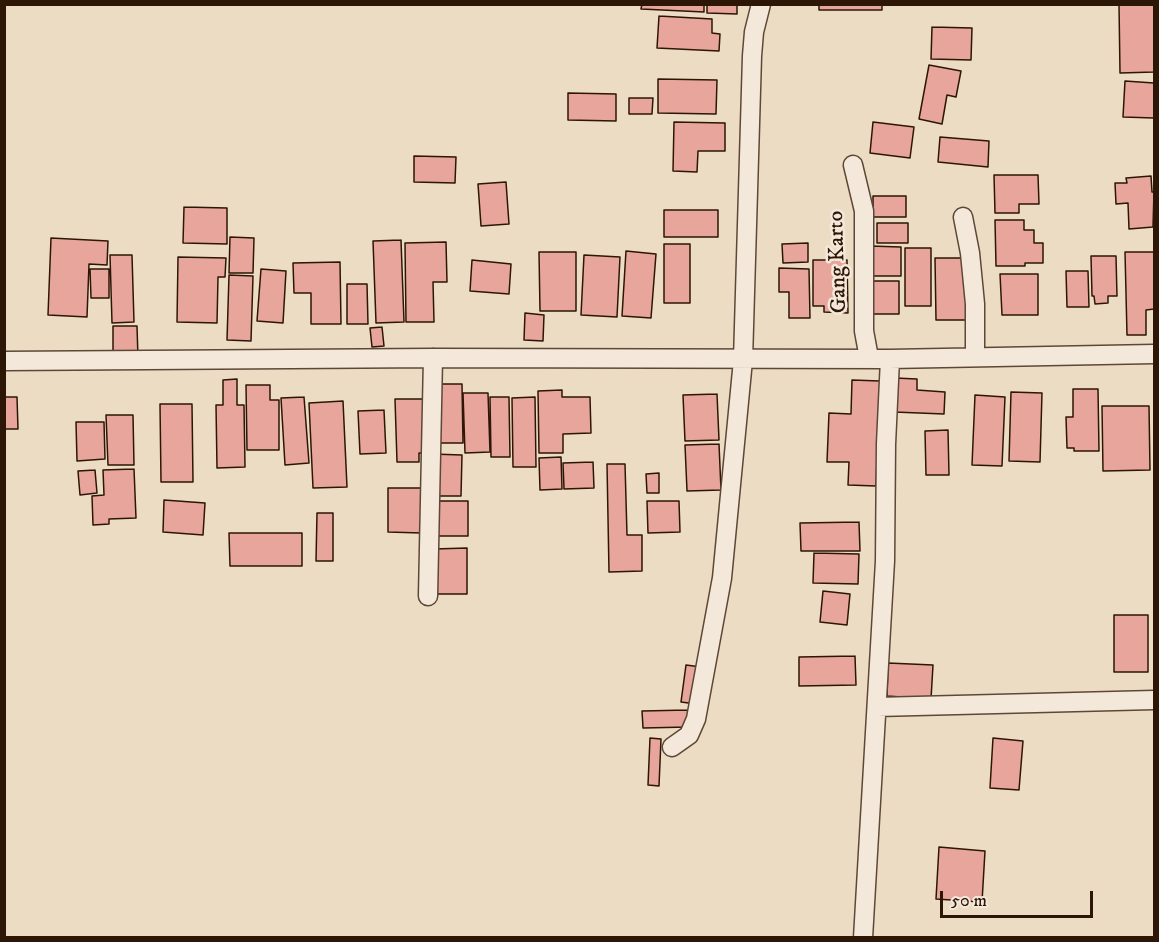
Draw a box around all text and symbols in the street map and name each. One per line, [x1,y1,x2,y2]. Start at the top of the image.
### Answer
street label: Gang Karto [824,210,854,314]
scale bar [943,879,1096,917]
text: 50 m [951,890,987,912]

